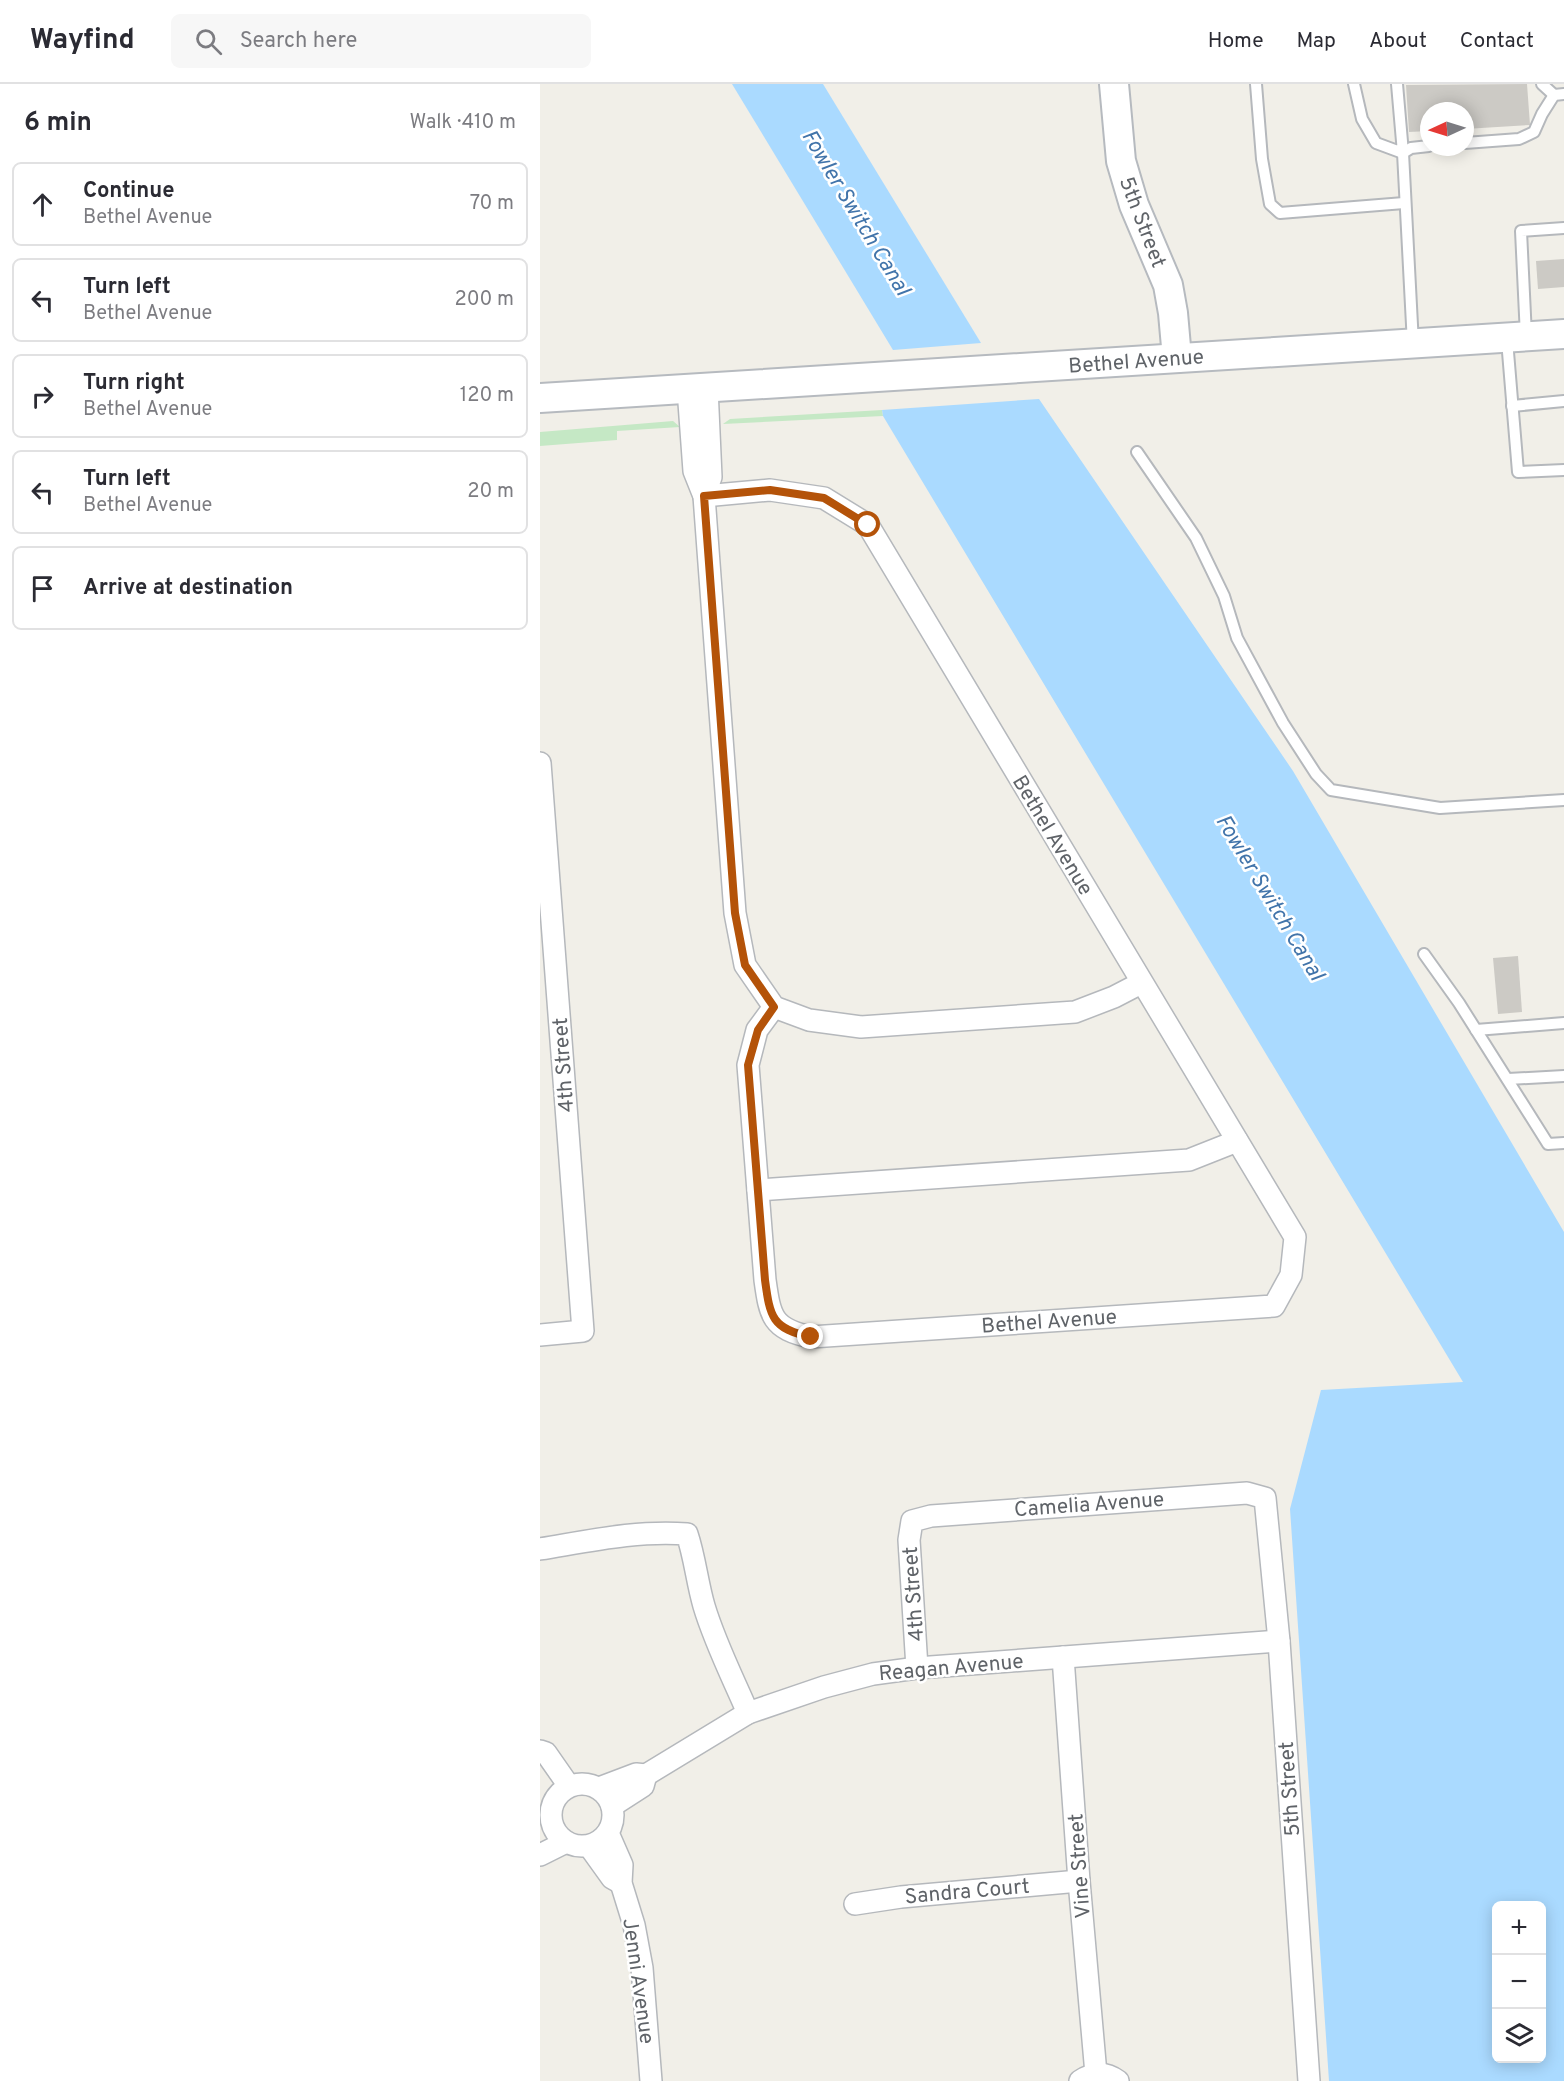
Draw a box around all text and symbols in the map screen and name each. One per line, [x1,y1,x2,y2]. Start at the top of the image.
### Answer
search box [171,14,591,68]
text: Wayfind [30,23,135,59]
icon: search [192,25,225,58]
text: Search here [240,28,357,55]
text: Home [1208,28,1264,55]
text: Map [1297,28,1336,55]
text: About [1369,28,1427,55]
text: Contact [1460,28,1534,55]
north arrow [1420,102,1474,156]
text: 6 min [24,107,92,140]
text: Walk · 410 m [410,110,516,136]
water label: Fowler Switch Canal [795,125,916,302]
street label: 5th Street [1112,173,1171,272]
text: Continue [83,178,174,205]
icon: ahead [26,188,59,221]
text: 70 m [470,191,514,217]
text: Bethel Avenue [83,205,212,231]
text: Turn left [83,274,171,301]
icon: left [26,284,59,317]
text: 200 m [455,287,514,313]
text: Bethel Avenue [83,301,212,327]
street label: Bethel Avenue [1067,344,1205,381]
text: Turn right [83,370,185,397]
icon: right [26,380,59,413]
text: 120 m [460,383,514,409]
text: Bethel Avenue [83,397,212,423]
text: Turn left [83,466,171,493]
icon: left [26,476,59,509]
text: 20 m [467,479,514,505]
text: Bethel Avenue [83,493,212,519]
route start [854,511,880,537]
icon: arrive [26,572,59,605]
text: Arrive at destination [83,575,293,602]
street label: Bethel Avenue [1005,771,1098,901]
water label: Fowler Switch Canal [1209,810,1330,987]
street label: 4th Street [548,1016,581,1113]
street label: Bethel Avenue [980,1304,1118,1341]
route end [797,1323,823,1349]
street label: Camelia Avenue [1013,1487,1165,1524]
street label: 4th Street [898,1545,931,1642]
street label: Reagan Avenue [878,1649,1025,1688]
street label: 5th Street [1274,1740,1307,1837]
street label: Vine Street [1063,1812,1098,1919]
street label: Sandra Court [904,1874,1031,1911]
map controls [1492,1901,1546,2063]
button: + [1492,1901,1546,1955]
street label: Jenni Avenue [615,1917,660,2046]
button: − [1492,1955,1546,2009]
button: layers [1492,2009,1546,2063]

